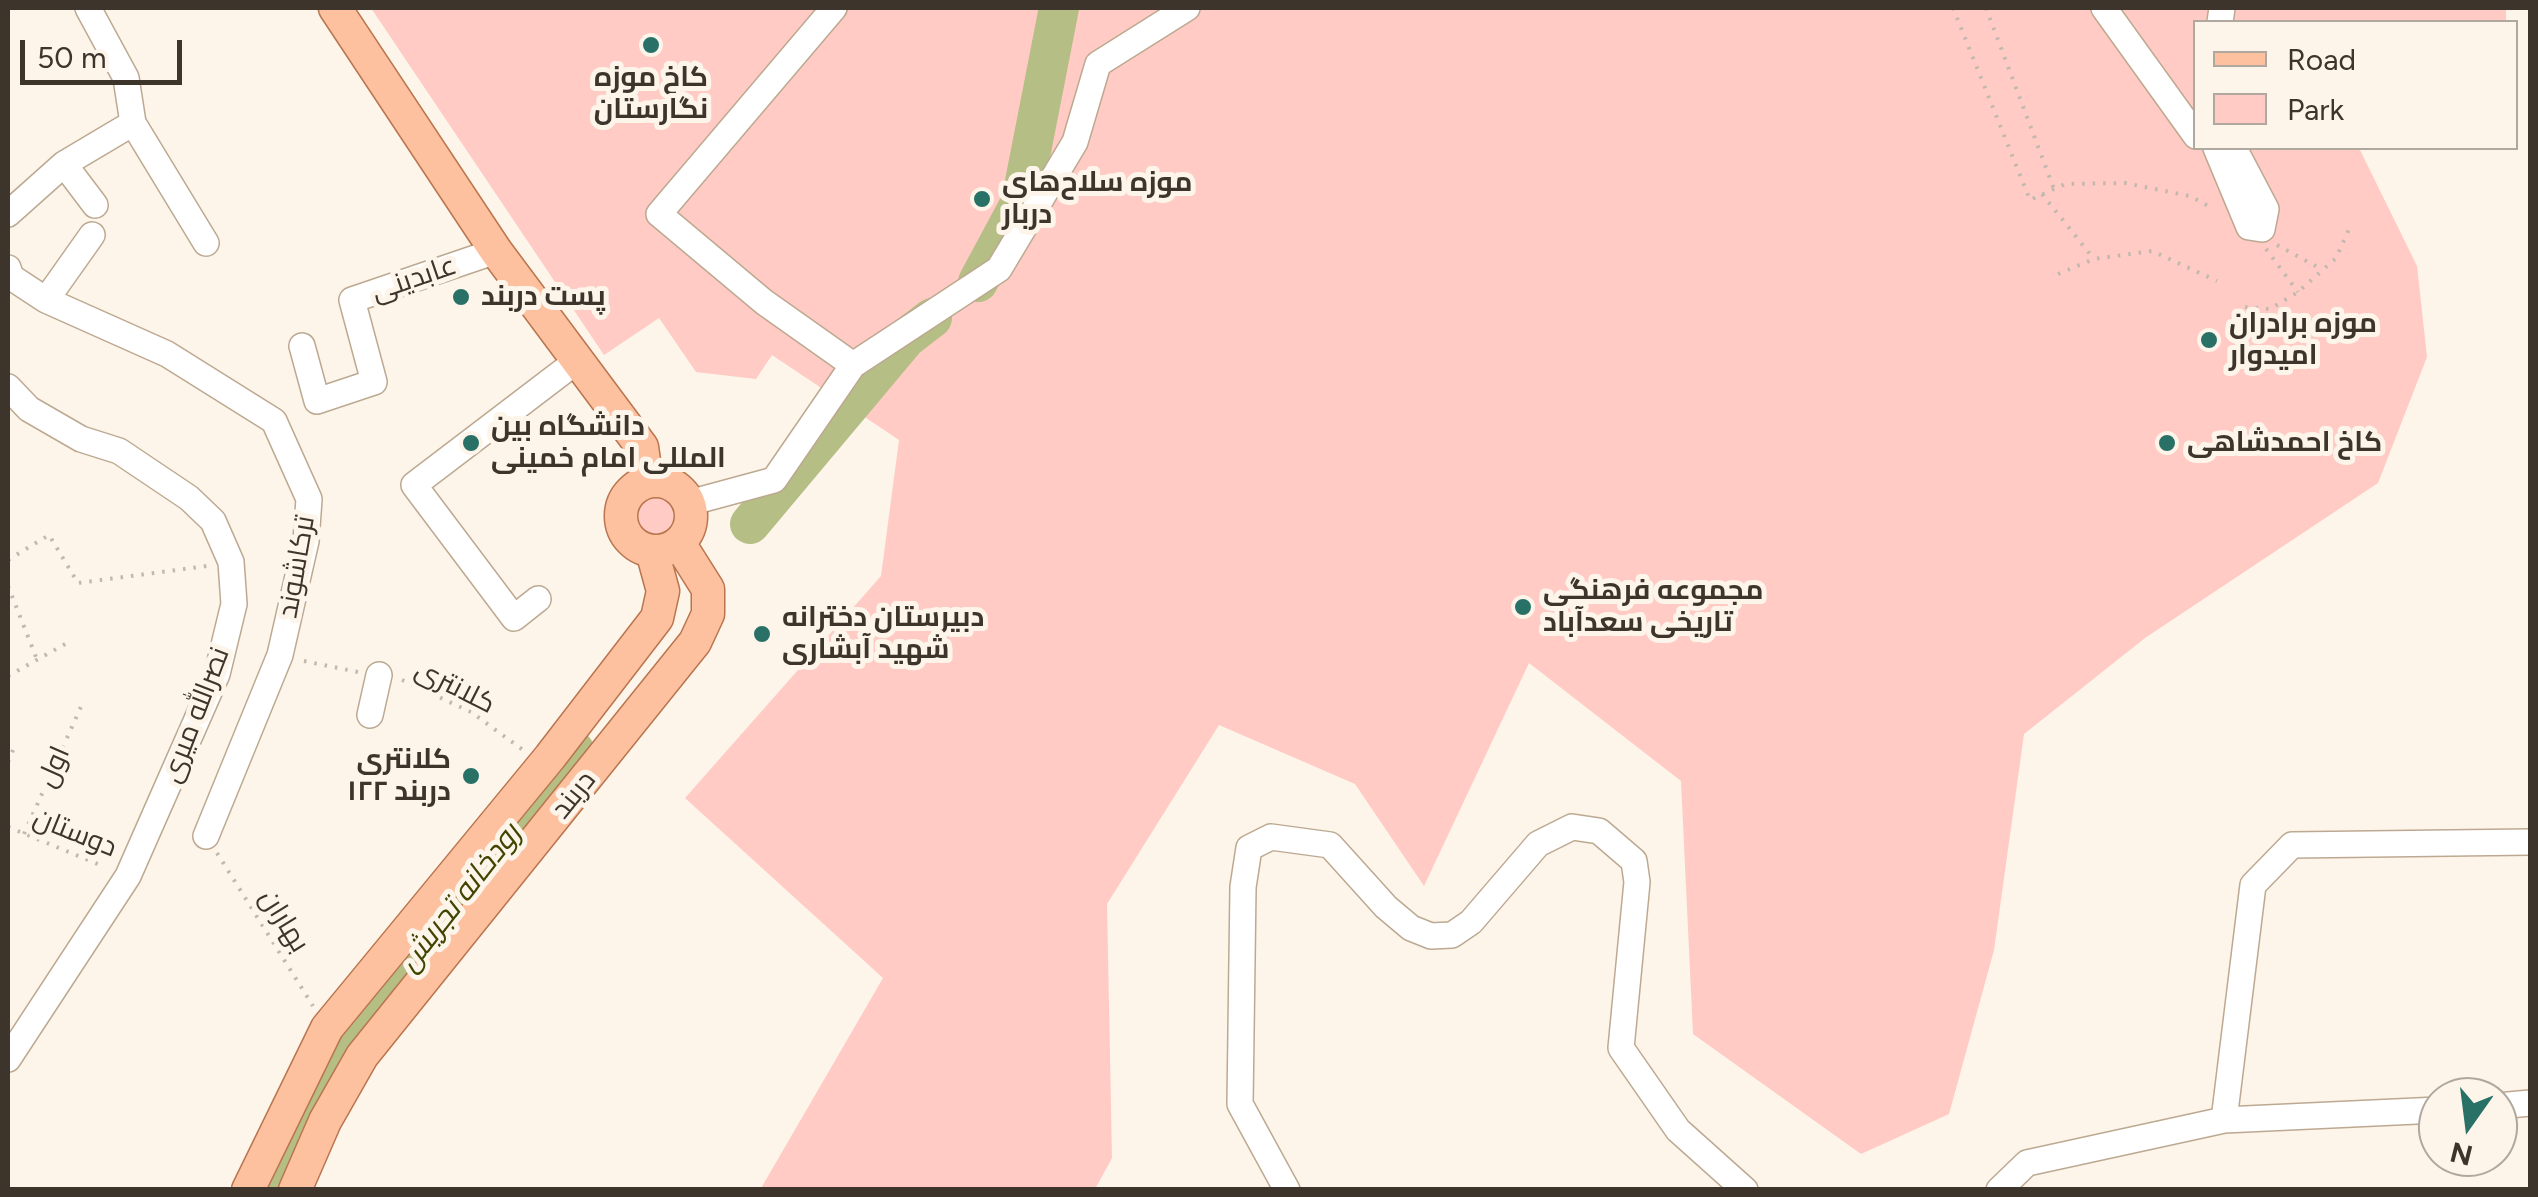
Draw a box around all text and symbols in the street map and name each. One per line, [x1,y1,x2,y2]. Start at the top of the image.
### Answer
scale bar [25,20,188,82]
legend [2193,20,2518,150]
marker: کاخ موزه نگارستان [640,34,662,56]
text: 50 m [37,39,106,76]
text: Road [2287,41,2356,78]
place label: کاخ موزه نگارستان [594,61,708,127]
text: Park [2287,91,2344,128]
place label: موزه سلاح‌های دربار [1002,166,1192,232]
marker: موزه سلاح‌های دربار [971,188,993,210]
street label: عابدینی [367,249,461,309]
place label: پست دربند [481,280,606,314]
marker: پست دربند [450,286,472,308]
place label: موزه برادران امیدوار [2229,307,2377,373]
marker: موزه برادران امیدوار [2198,329,2220,351]
place label: دانشگاه بین المللی امام خمینی [491,410,726,476]
place label: کاخ احمدشاهی [2187,426,2382,460]
marker: دانشگاه بین المللی امام خمینی [460,432,482,454]
marker: کاخ احمدشاهی [2156,432,2178,454]
street label: ترکاشوند [271,513,323,621]
place label: مجموعه فرهنگی تاریخی سعدآباد [1543,574,1763,640]
marker: مجموعه فرهنگی تاریخی سعدآباد [1512,596,1534,618]
place label: دبیرستان دخترانه شهید آبشاری [782,601,984,667]
marker: دبیرستان دخترانه شهید آبشاری [751,623,773,645]
street label: نصرالله میری [155,642,237,788]
street label: کلانتری [409,653,501,721]
street label: اول [30,741,78,793]
place label: کلانتری ۱۲۲ دربند [347,743,451,809]
street label: دربند [545,764,603,826]
marker: کلانتری ۱۲۲ دربند [460,765,482,787]
street label: دوستان [28,801,122,865]
water label: رودخانه تجریش [391,817,529,979]
street label: بهاران [252,883,316,959]
north arrow [2418,1077,2518,1177]
text: N [2447,1135,2476,1173]

